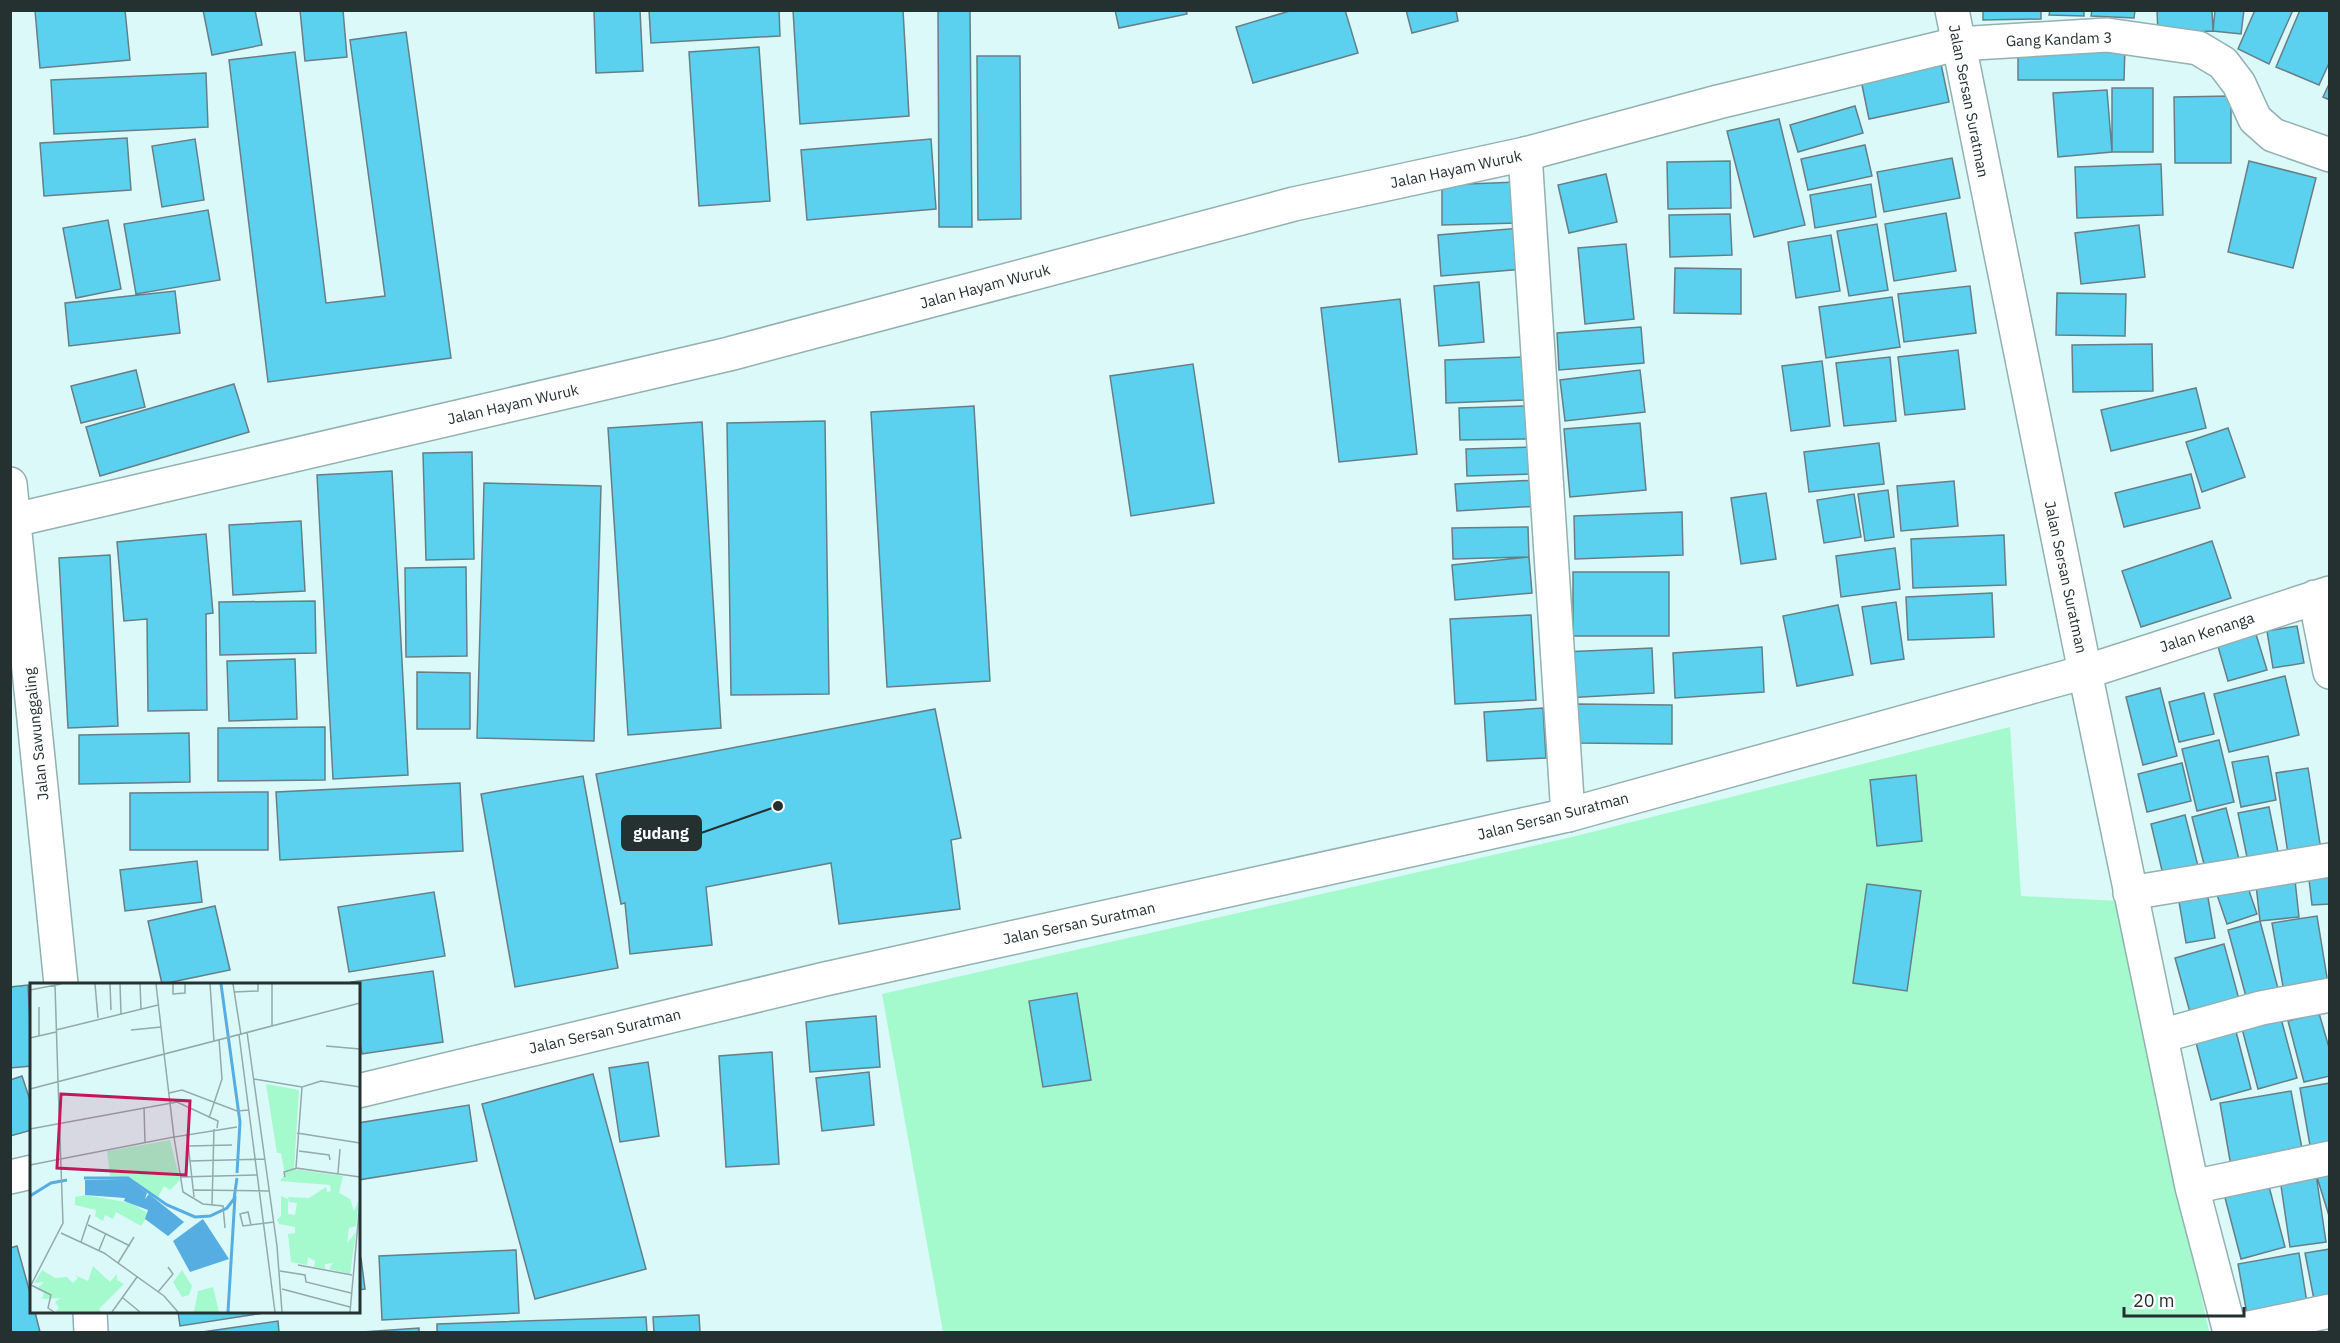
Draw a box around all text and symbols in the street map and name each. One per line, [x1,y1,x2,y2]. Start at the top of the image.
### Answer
street label: Jalan Sersan Suratman [1945,23,1993,179]
street label: Gang Kandam 3 [2005,28,2113,50]
street label: Jalan Hayam Wuruk [1388,146,1524,192]
street label: Jalan Hayam Wuruk [918,259,1052,313]
street label: Jalan Hayam Wuruk [446,380,581,428]
street label: Jalan Sersan Suratman [2041,499,2091,655]
street label: Jalan Kenanga [2157,608,2257,656]
street label: Jalan Sawunggaling [20,667,52,801]
street label: Jalan Sersan Suratman [1475,788,1631,844]
callout: gudang [622,816,701,850]
text: gudang [633,823,689,843]
street label: Jalan Sersan Suratman [1001,898,1157,948]
inset map [30,983,360,1313]
street label: Jalan Sersan Suratman [527,1004,683,1058]
scale bar [2124,1280,2244,1318]
text: 20 m [2133,1289,2175,1312]

